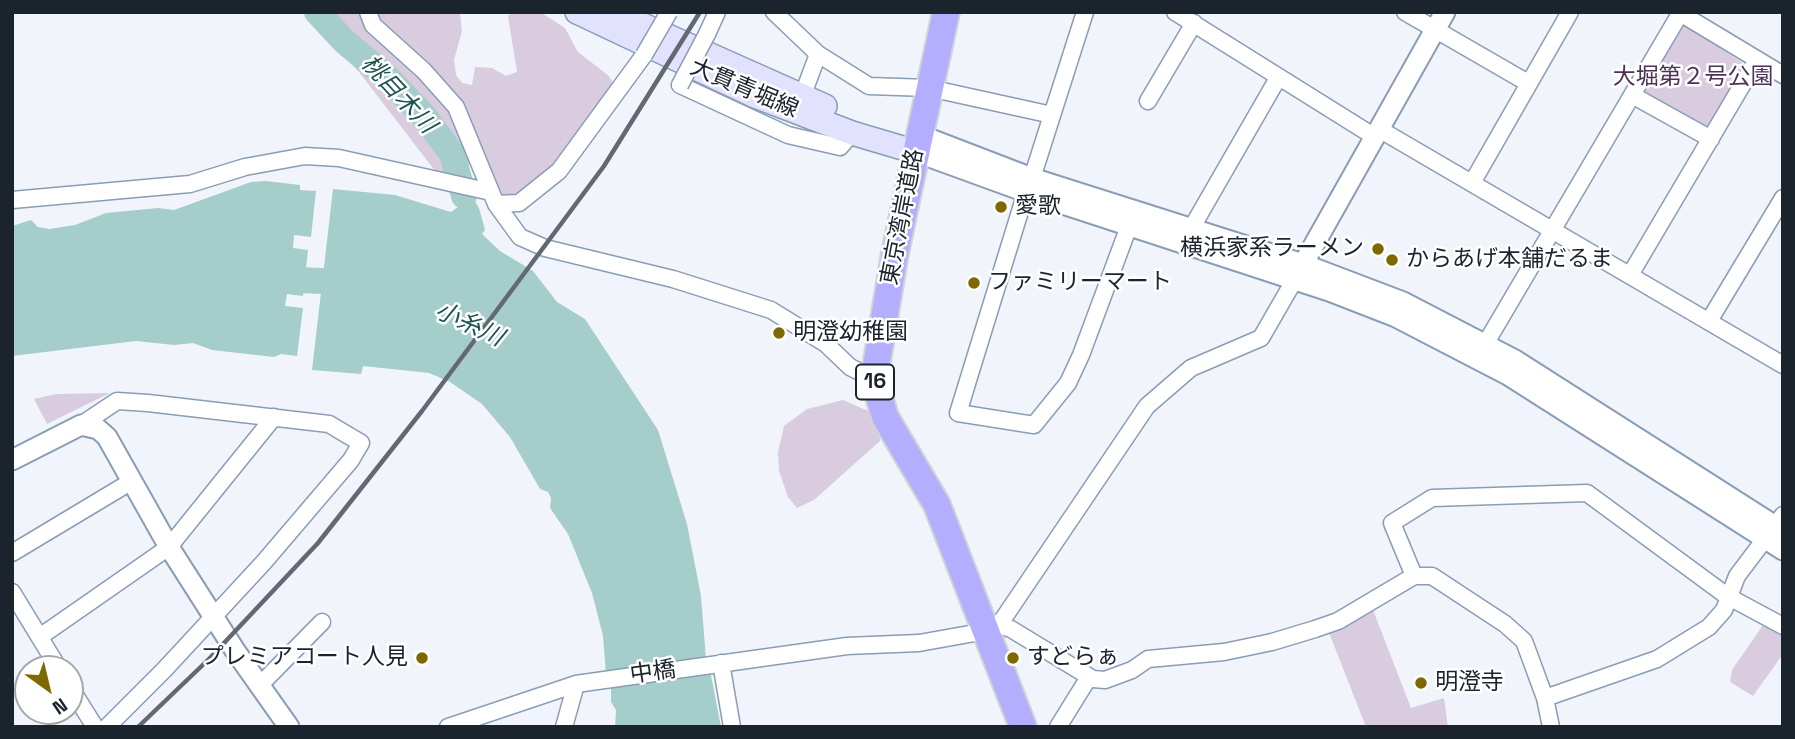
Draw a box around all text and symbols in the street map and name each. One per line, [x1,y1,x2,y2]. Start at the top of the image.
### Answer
water label: 桃目木川 [355,50,441,140]
street label: 大貫青堀線 [686,54,802,124]
park label: 大堀第２号公園 [1613,64,1773,92]
street label: 東京湾岸道路 [876,147,930,287]
place label: 愛歌 [1015,193,1061,221]
marker: 愛歌 [993,199,1009,215]
place label: 横浜家系ラーメン [1180,235,1364,263]
marker: 横浜家系ラーメン [1370,241,1386,257]
place label: からあげ本舗だるま [1406,246,1613,274]
marker: からあげ本舗だるま [1384,252,1400,268]
place label: ファミリーマート [988,269,1172,297]
marker: ファミリーマート [966,275,982,291]
water label: 小糸川 [430,297,508,353]
place label: 明澄幼稚園 [793,319,908,347]
marker: 明澄幼稚園 [771,325,787,341]
road number: 16 [856,364,894,400]
place label: プレミアコート人見 [201,644,408,672]
place label: すどらぁ [1027,644,1119,672]
marker: プレミアコート人見 [414,650,430,666]
marker: すどらぁ [1005,650,1021,666]
north arrow [14,655,84,725]
street label: 中橋 [628,656,678,690]
place label: 明澄寺 [1435,669,1504,697]
marker: 明澄寺 [1413,675,1429,691]
text: N [48,692,72,720]

